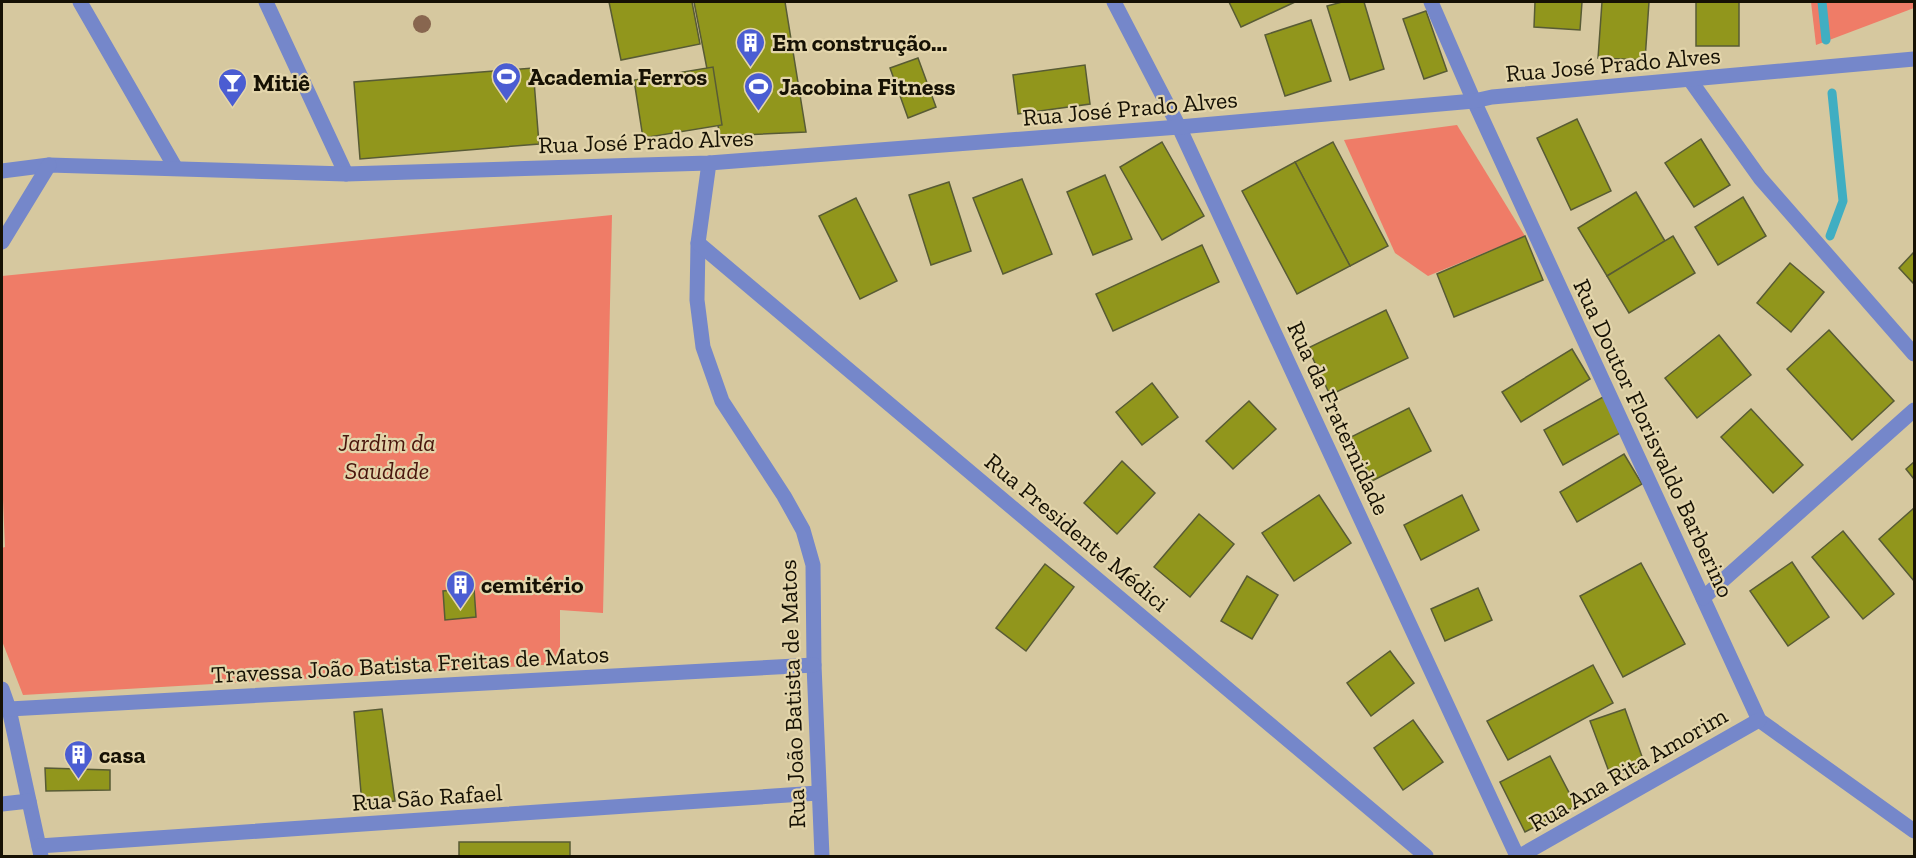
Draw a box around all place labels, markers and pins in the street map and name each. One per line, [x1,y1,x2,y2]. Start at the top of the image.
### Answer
building icon: Em construção... [735,26,767,68]
place label: Em construção... [772,28,947,57]
sports icon: Academia Ferros [491,60,523,102]
place label: Academia Ferros [528,62,707,91]
bar icon: Mitiê [216,66,248,108]
place label: Mitiê [253,68,310,97]
sports icon: Jacobina Fitness [742,70,774,112]
place label: Jacobina Fitness [779,72,955,101]
building icon: cemitério [444,568,476,610]
place label: cemitério [481,570,584,599]
building icon: casa [62,738,94,780]
place label: casa [99,740,146,769]

